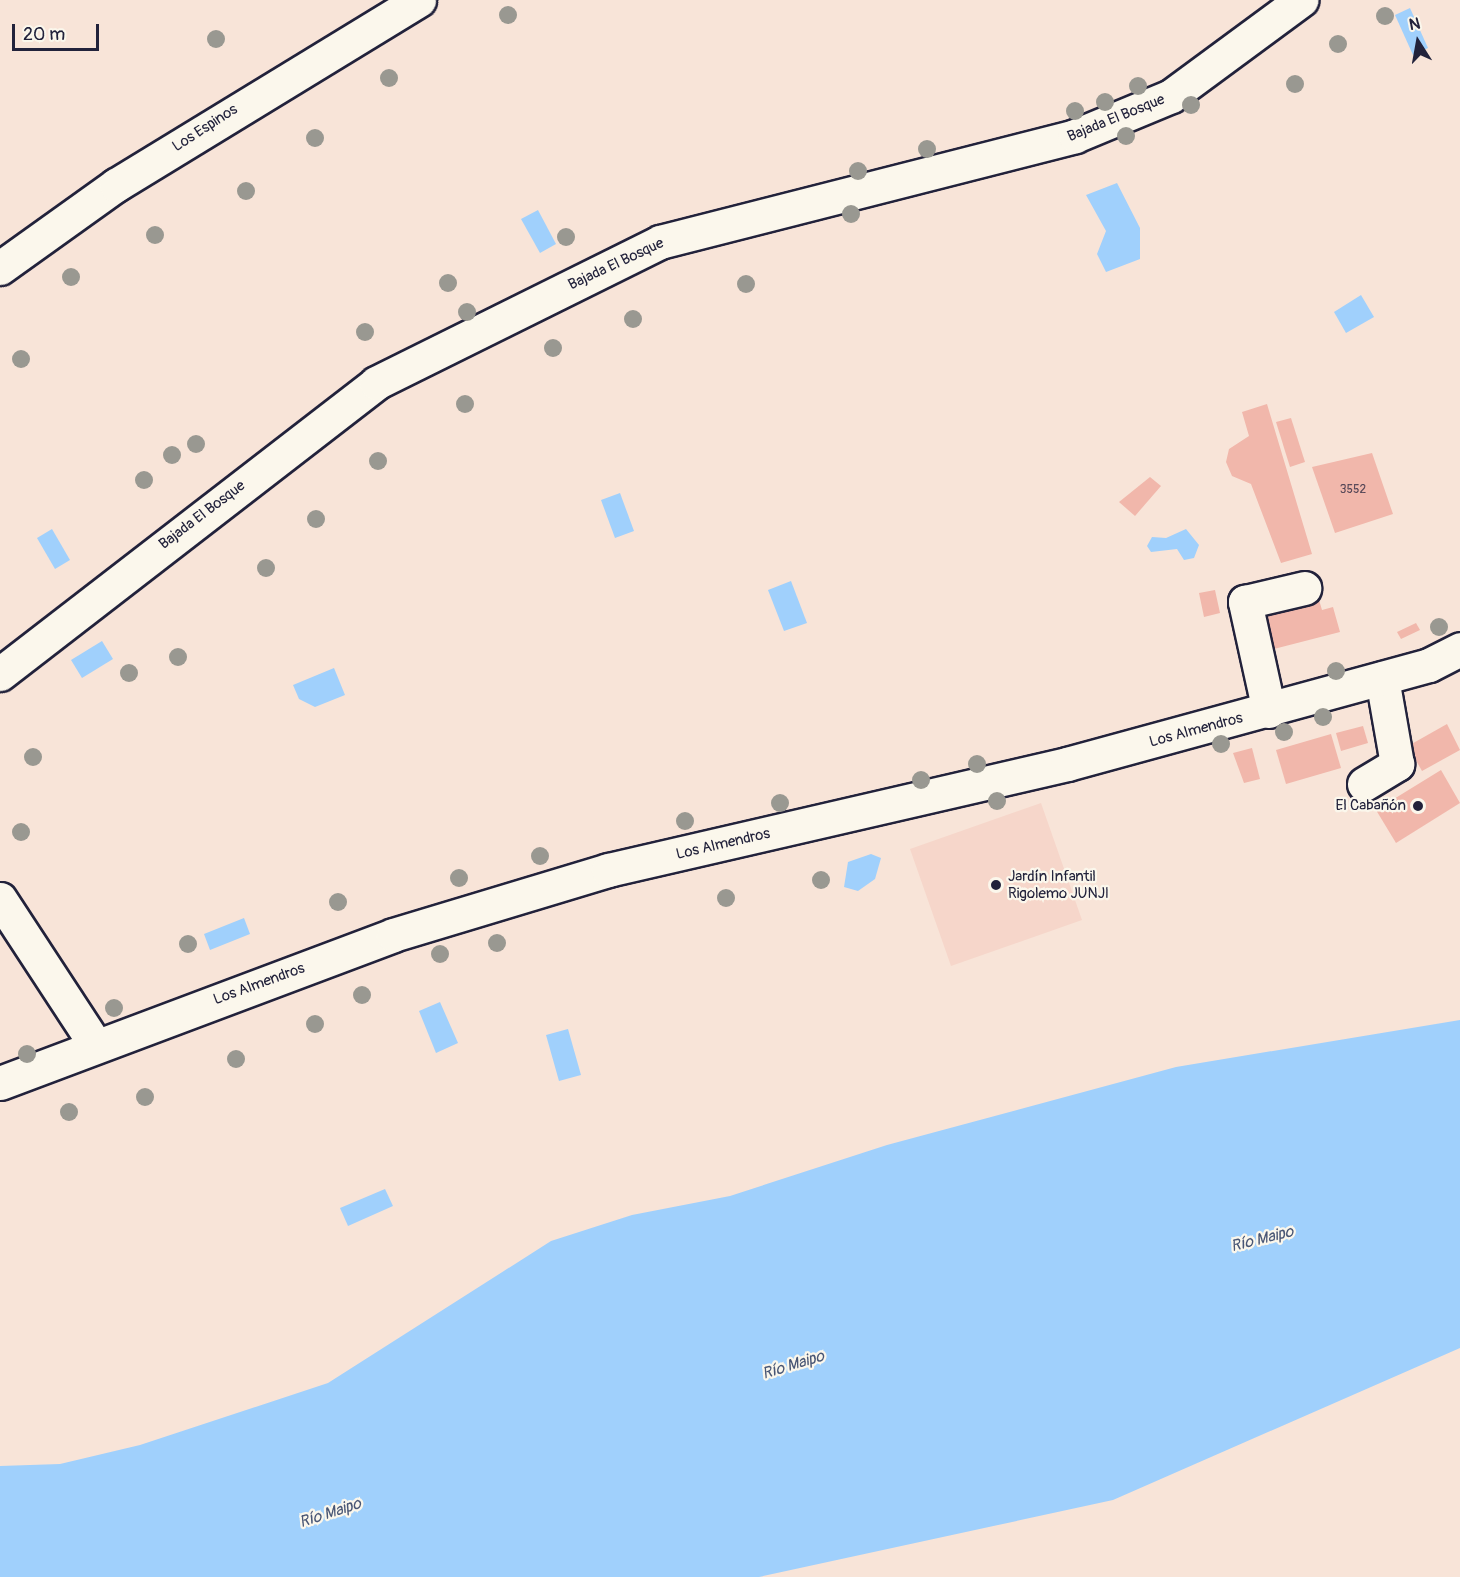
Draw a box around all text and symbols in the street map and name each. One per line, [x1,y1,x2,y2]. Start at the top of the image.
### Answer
scale bar [15,12,102,50]
north arrow [1388,12,1448,72]
text: N [1407,13,1422,35]
text: 20 m [23,23,65,46]
street label: Bajada El Bosque [1065,90,1167,146]
street label: Los Espinos [169,100,241,156]
street label: Bajada El Bosque [565,234,667,294]
street label: Bajada El Bosque [155,477,249,553]
house number: 3552 [1340,483,1366,497]
street label: Los Almendros [1147,709,1245,751]
place label: El Cabañón [1335,797,1406,815]
marker: El Cabañón [1411,799,1425,813]
street label: Los Almendros [674,824,772,864]
place label: Jardín Infantil Rigolemo JUNJI [1008,867,1109,902]
marker: Jardín Infantil Rigolemo JUNJI [989,878,1003,892]
street label: Los Almendros [211,959,307,1009]
water label: Río Maipo [1229,1222,1295,1256]
water label: Río Maipo [760,1346,826,1384]
water label: Río Maipo [297,1494,363,1532]

